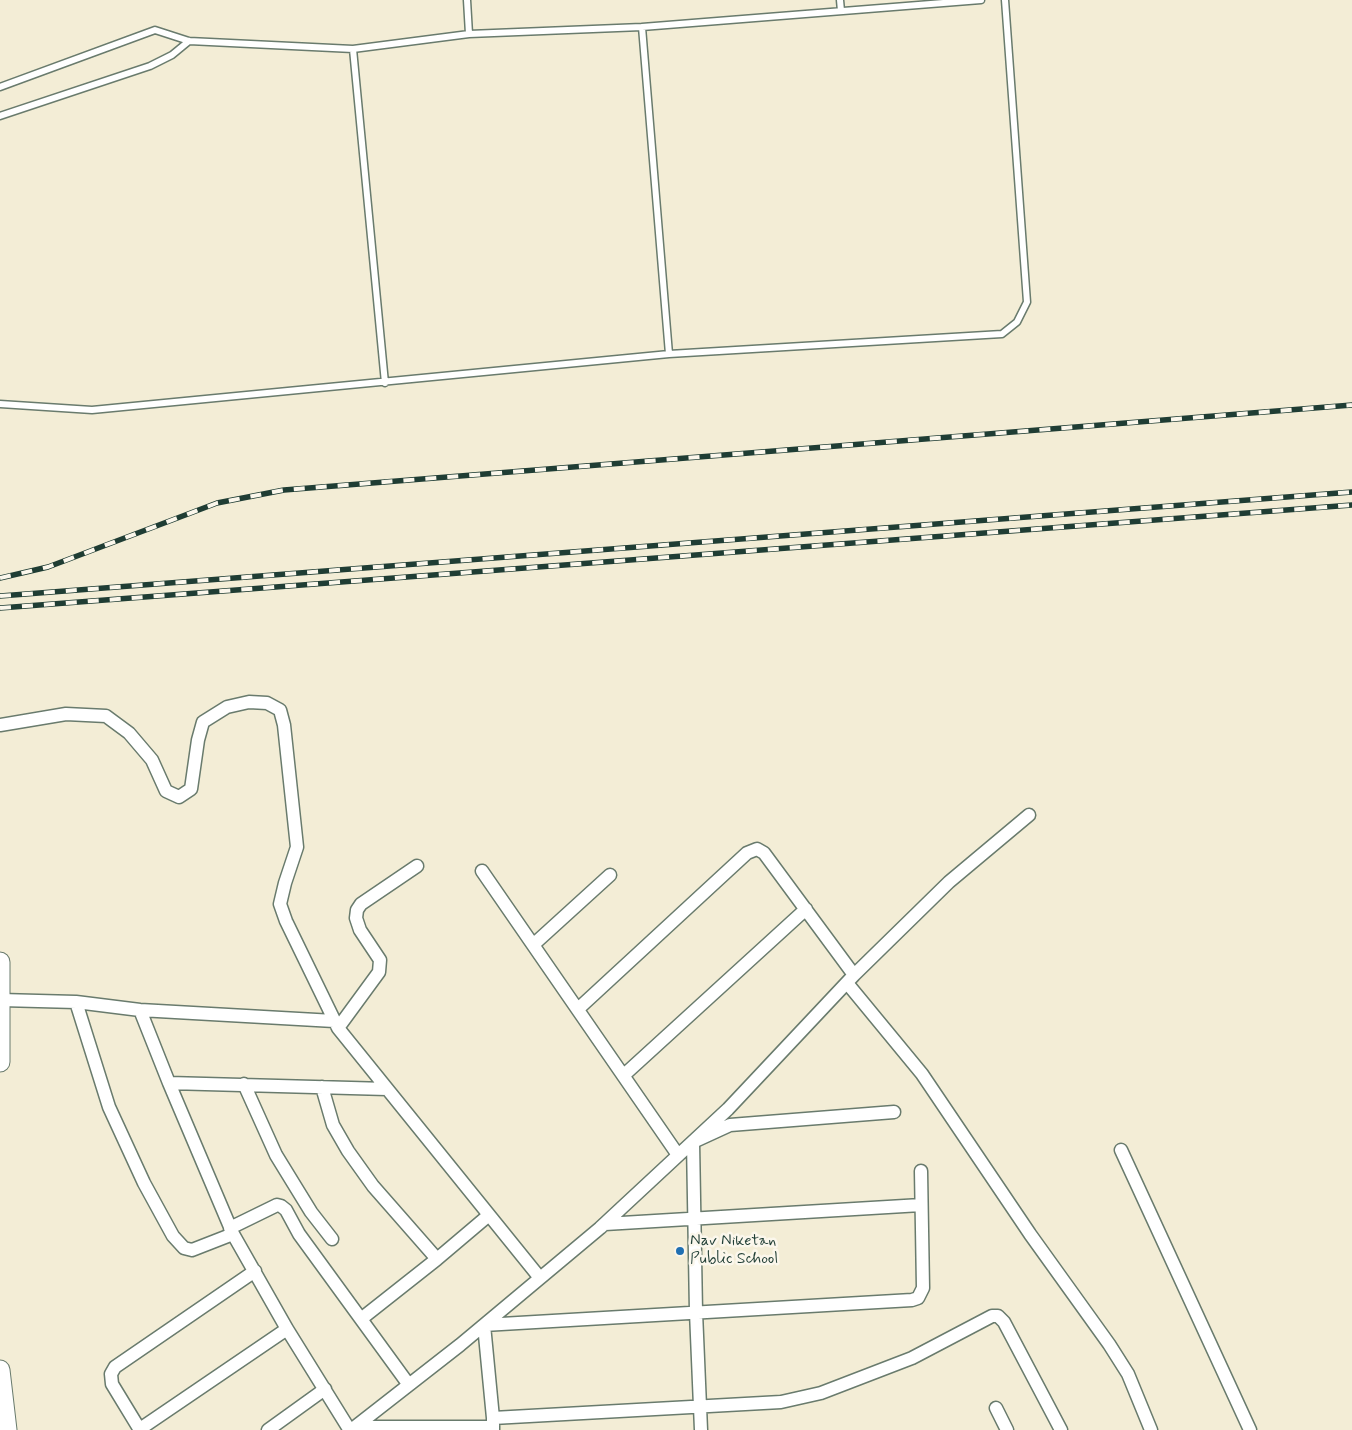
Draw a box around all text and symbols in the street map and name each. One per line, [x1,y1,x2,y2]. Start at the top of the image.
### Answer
place label: Nav Niketan Public School [690,1232,778,1270]
marker: Nav Niketan Public School [674,1245,686,1257]

